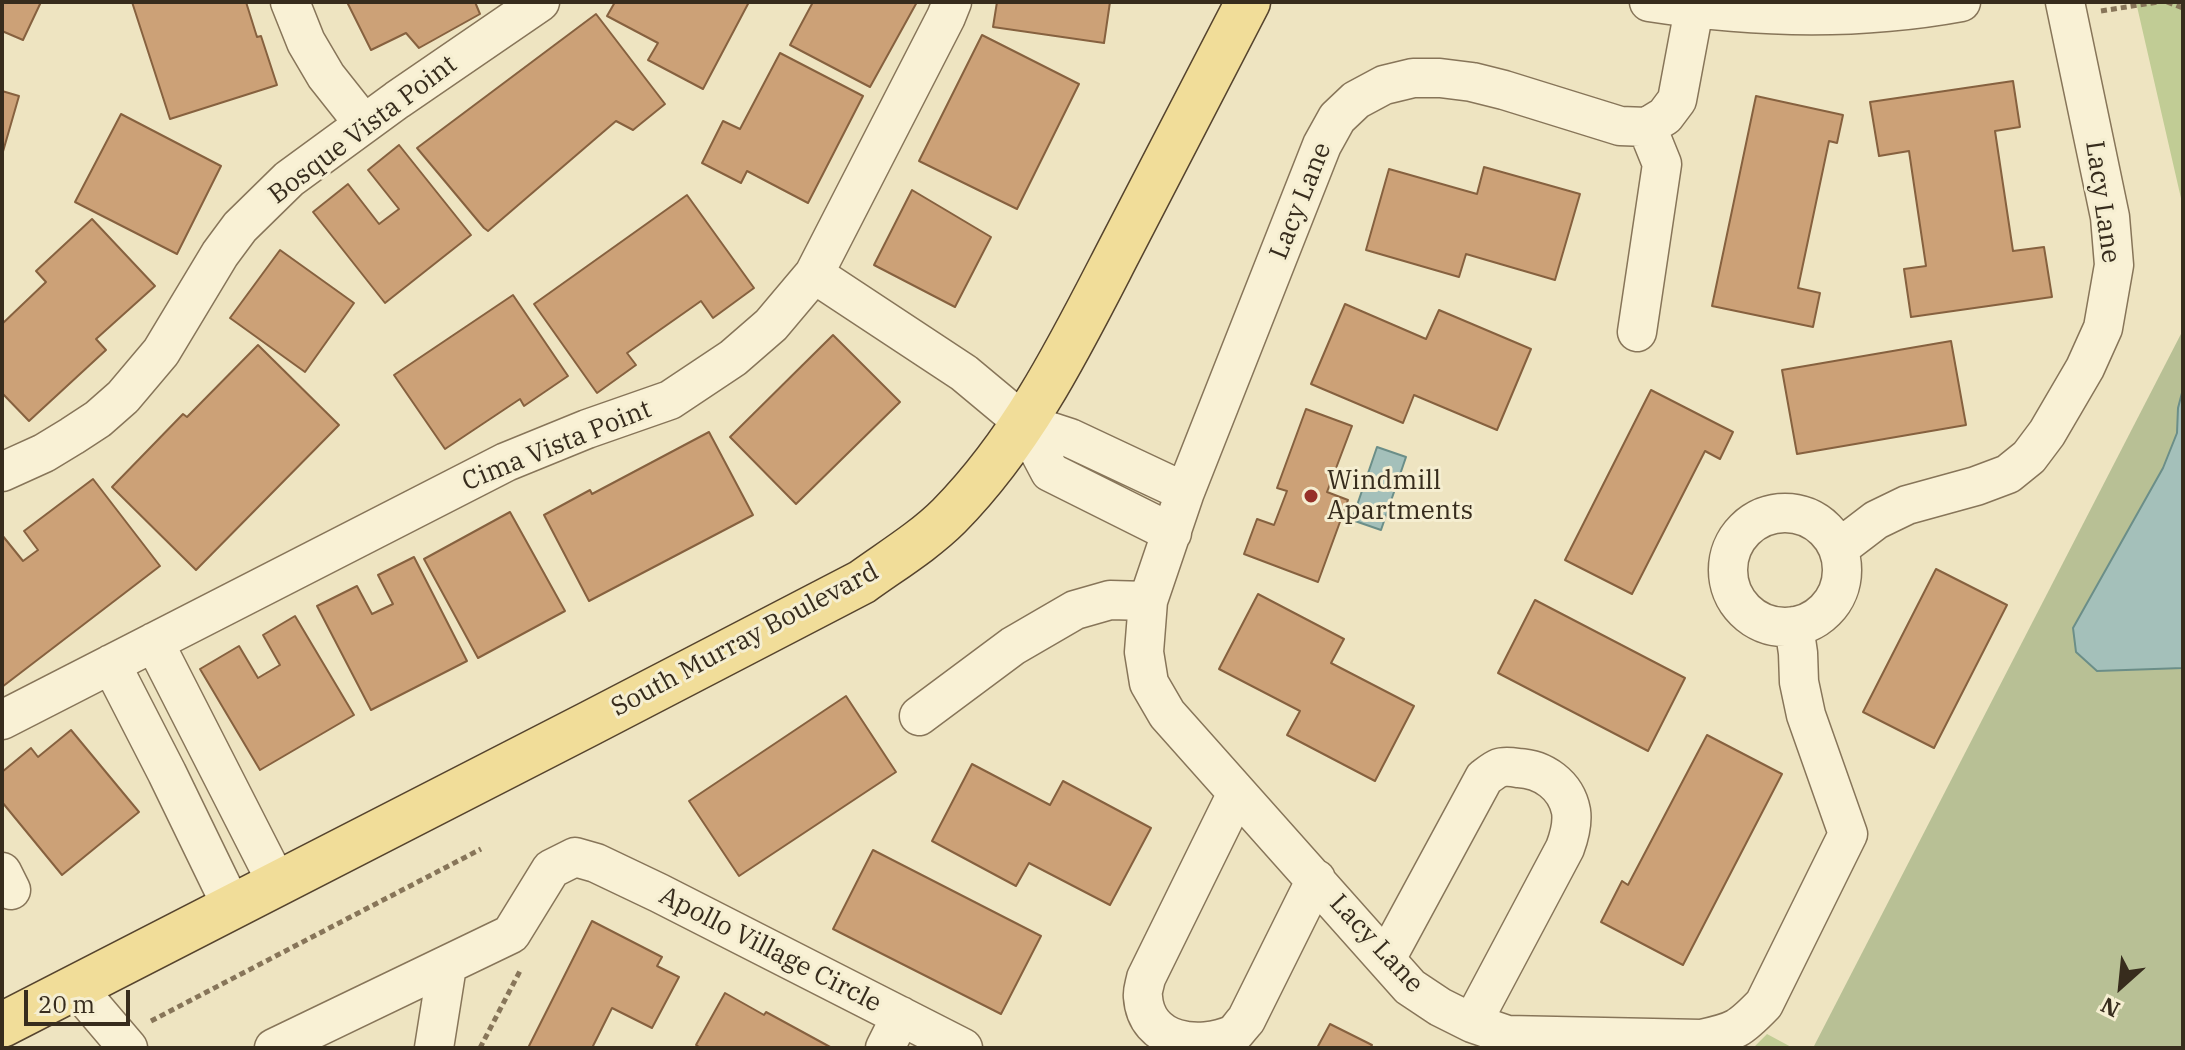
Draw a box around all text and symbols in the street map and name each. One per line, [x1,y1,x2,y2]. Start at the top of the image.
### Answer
street label: Bosque Vista Point [263,49,463,211]
street label: Lacy Lane [1263,138,1339,264]
street label: Lacy Lane [2078,139,2126,265]
street label: Cima Vista Point [458,394,656,498]
place label: Windmill Apartments [1327,465,1473,526]
marker: Windmill Apartments [1302,487,1320,505]
street label: South Murray Boulevard [606,556,884,724]
street label: Apollo Village Circle [654,880,886,1020]
street label: Lacy Lane [1323,888,1429,1000]
north arrow [2081,946,2161,1026]
scale bar [28,974,134,1024]
text: 20 m [38,988,95,1020]
text: N [2096,991,2124,1025]

